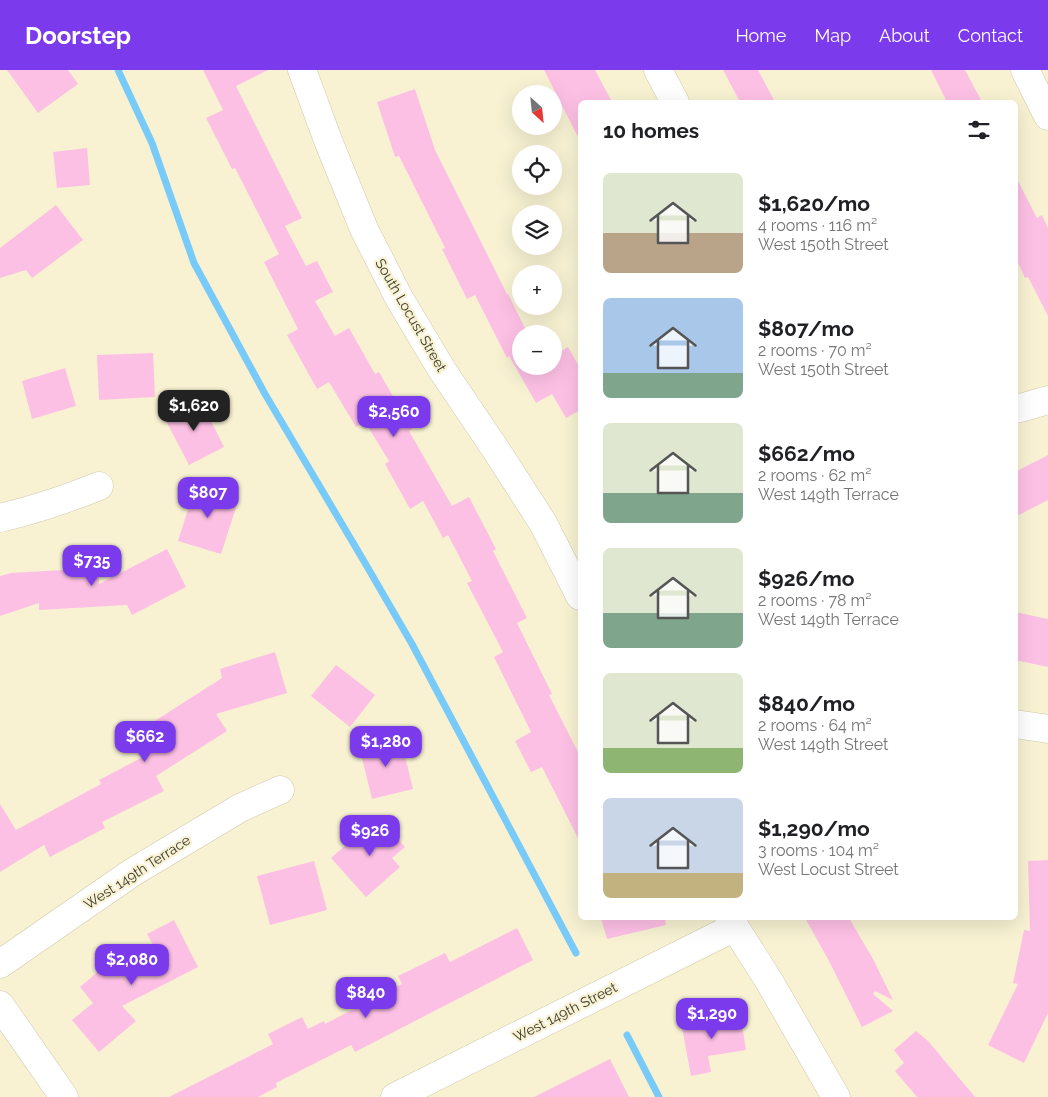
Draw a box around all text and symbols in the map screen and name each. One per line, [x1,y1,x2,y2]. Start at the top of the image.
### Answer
text: Doorstep [25,21,131,50]
text: Home [735,25,786,46]
text: Map [814,25,851,46]
text: About [879,25,930,46]
text: Contact [958,25,1023,46]
north arrow [512,85,562,135]
map controls [512,85,562,375]
icon: filters [965,116,993,144]
text: 10 homes [603,118,699,143]
button: locate [512,145,562,195]
text: $1,620/mo [758,191,870,216]
icon: home [643,193,703,253]
button: layers [512,205,562,255]
text: 4 rooms · 116 m² [758,216,877,235]
text: West 150th Street [758,235,889,254]
street label: South Locust Street [372,256,450,375]
button: + [512,265,562,315]
text: $807/mo [758,316,854,341]
icon: home [643,318,703,378]
button: − [512,325,562,375]
text: 2 rooms · 70 m² [758,341,872,360]
text: West 150th Street [758,360,889,379]
pin: $1,620 [153,390,235,432]
text: $1,620 [169,396,219,415]
pin: $2,560 [353,396,435,438]
text: $2,560 [368,402,420,421]
text: $662/mo [758,441,855,466]
icon: home [643,443,703,503]
text: 2 rooms · 62 m² [758,466,871,485]
pin: $807 [178,476,238,519]
text: $807 [189,483,227,502]
text: West 149th Terrace [758,485,899,504]
pin: $735 [62,544,122,587]
text: $735 [74,551,110,570]
text: $926/mo [758,566,855,591]
icon: home [643,568,703,628]
text: 2 rooms · 78 m² [758,591,871,610]
text: West 149th Terrace [758,610,899,629]
text: $840/mo [758,691,855,716]
icon: home [643,693,703,753]
text: 2 rooms · 64 m² [758,716,872,735]
pin: $662 [115,720,175,763]
pin: $1,280 [345,726,427,768]
text: $662 [126,727,164,746]
text: $1,280 [361,732,411,751]
text: West 149th Street [758,735,888,754]
pin: $926 [340,814,400,857]
text: $1,290/mo [758,816,870,841]
icon: home [643,818,703,878]
text: $926 [351,821,389,840]
street label: West 149th Terrace [81,832,193,912]
text: 3 rooms · 104 m² [758,841,879,860]
text: West Locust Street [758,860,899,879]
pin: $2,080 [91,944,173,986]
text: $2,080 [106,950,158,969]
pin: $840 [336,976,396,1019]
street label: West 149th Street [511,979,620,1045]
text: $840 [347,983,385,1002]
pin: $1,290 [671,998,753,1040]
text: $1,290 [687,1004,737,1023]

